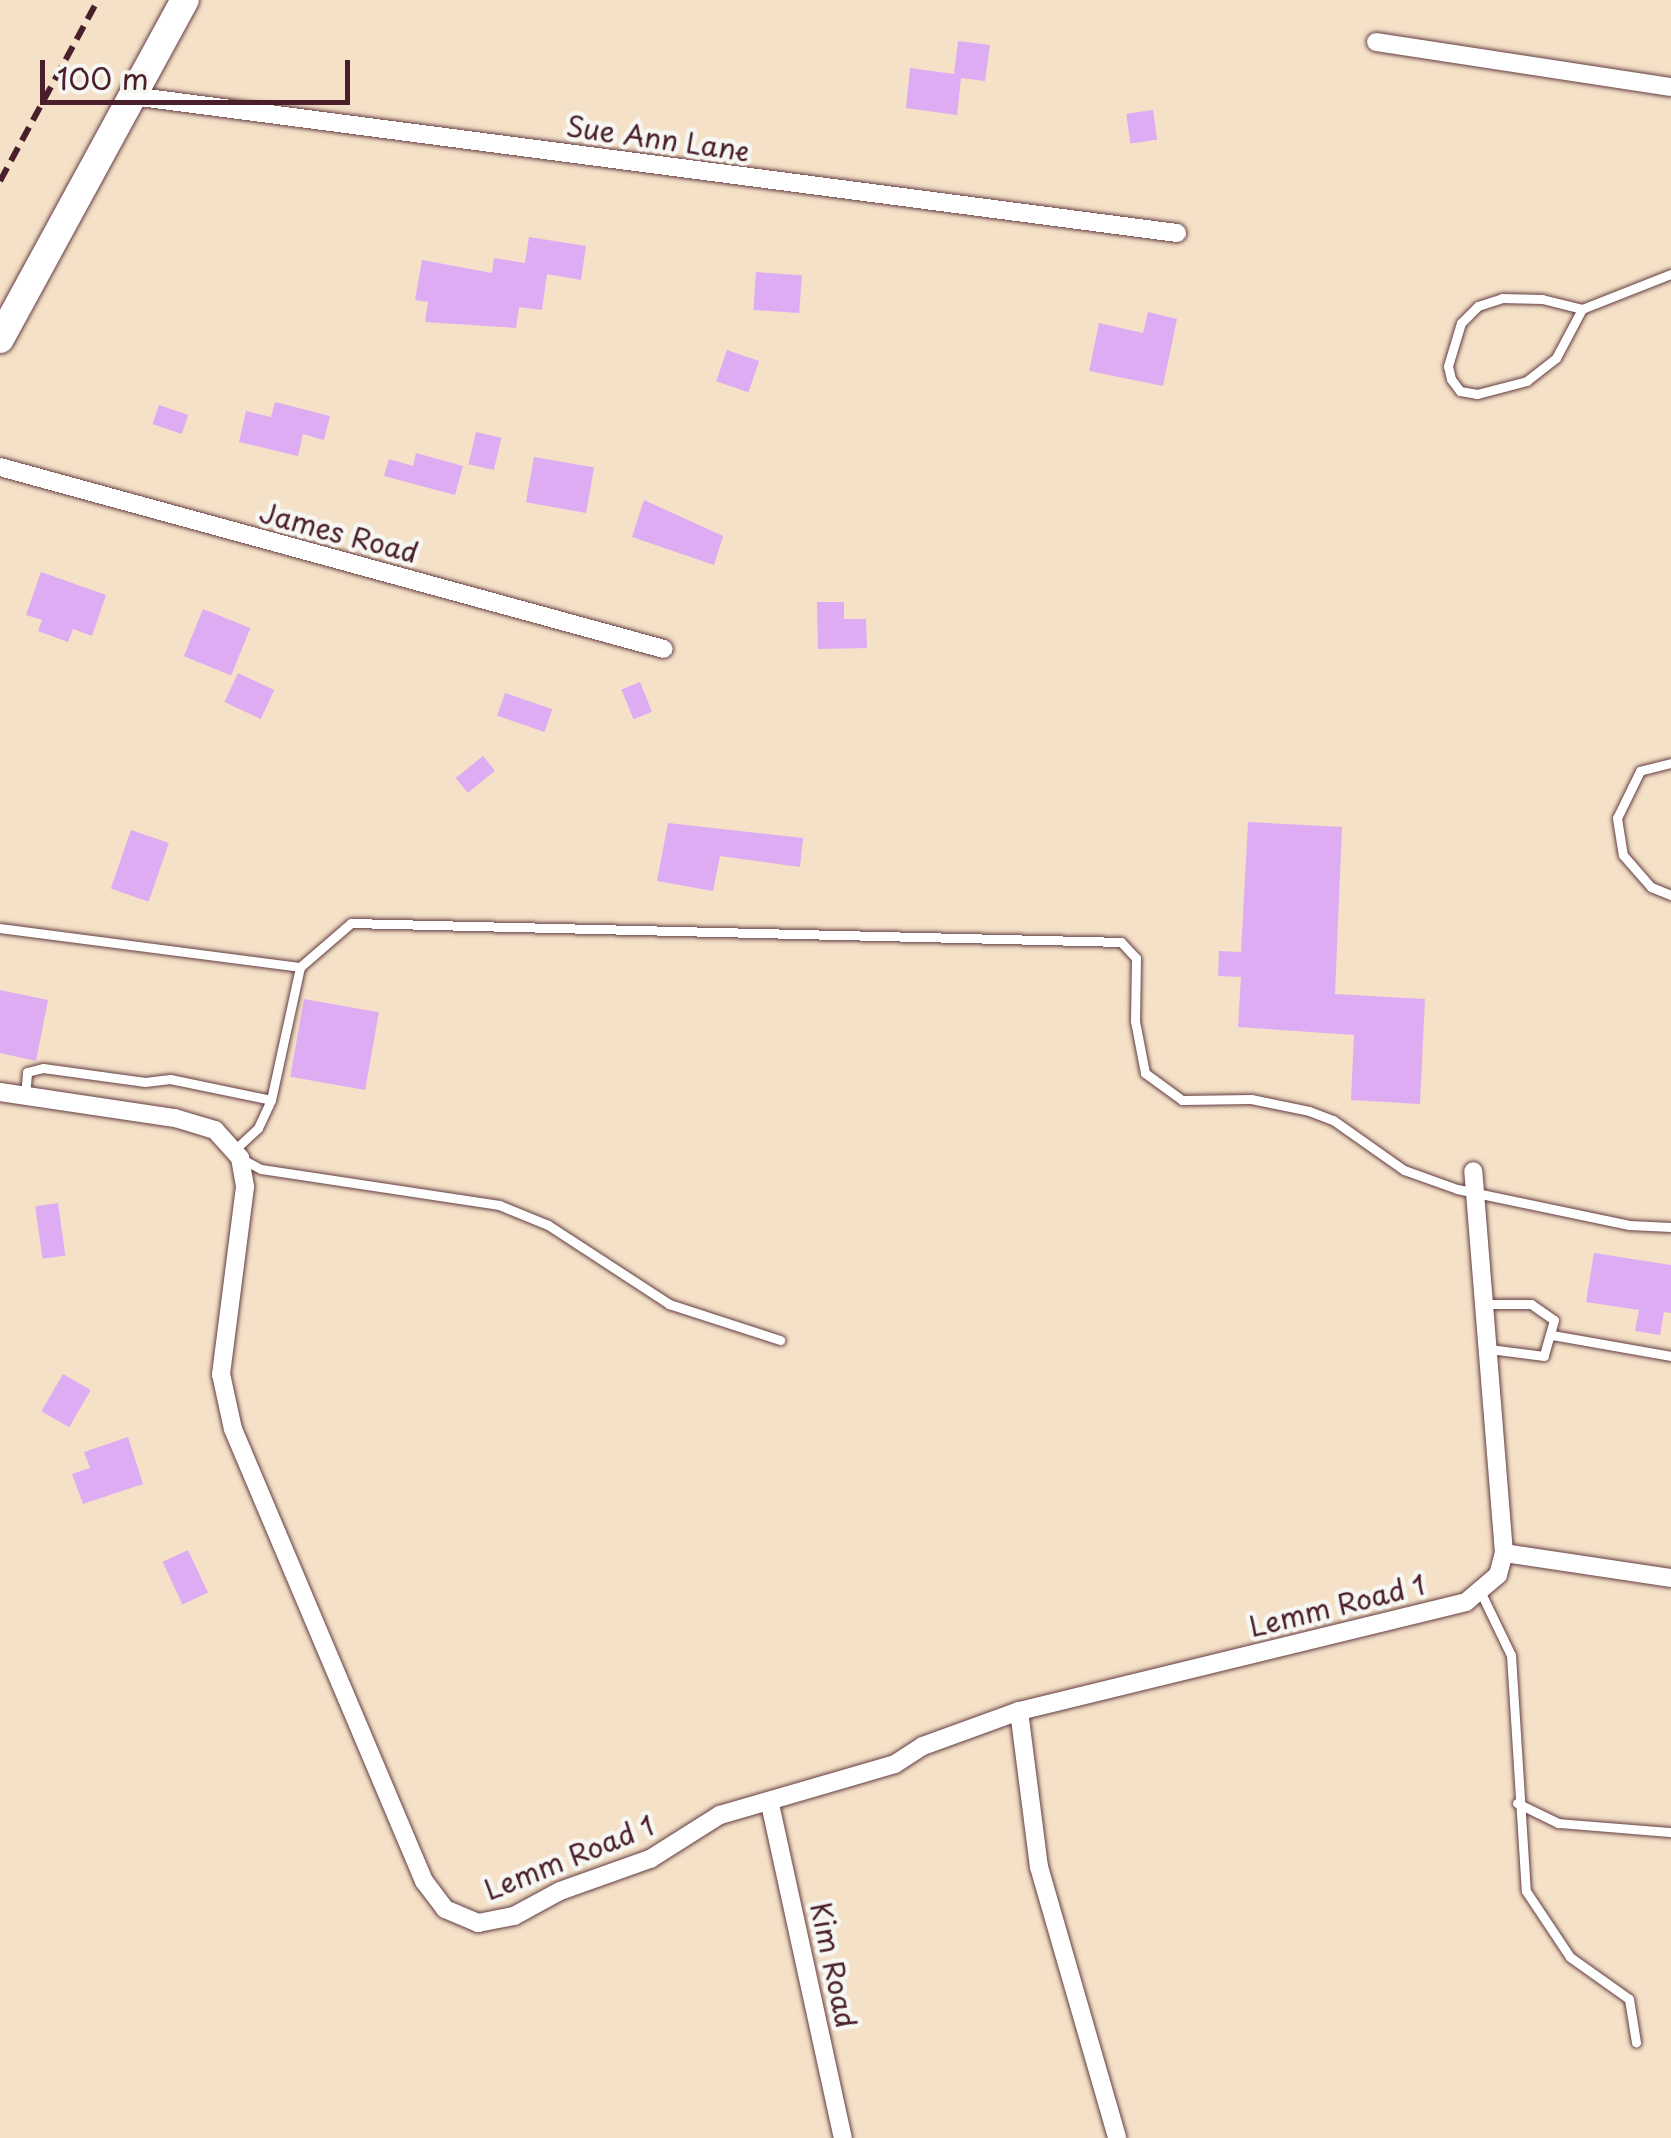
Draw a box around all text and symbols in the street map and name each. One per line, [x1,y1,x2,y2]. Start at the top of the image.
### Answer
scale bar [45,40,355,102]
text: 100 m [57,55,149,100]
street label: Sue Ann Lane [563,108,753,168]
street label: James Road [256,495,422,569]
street label: Lemm Road 1 [1245,1567,1429,1643]
street label: Lemm Road 1 [479,1808,659,1906]
street label: Kim Road [804,1898,864,2032]

